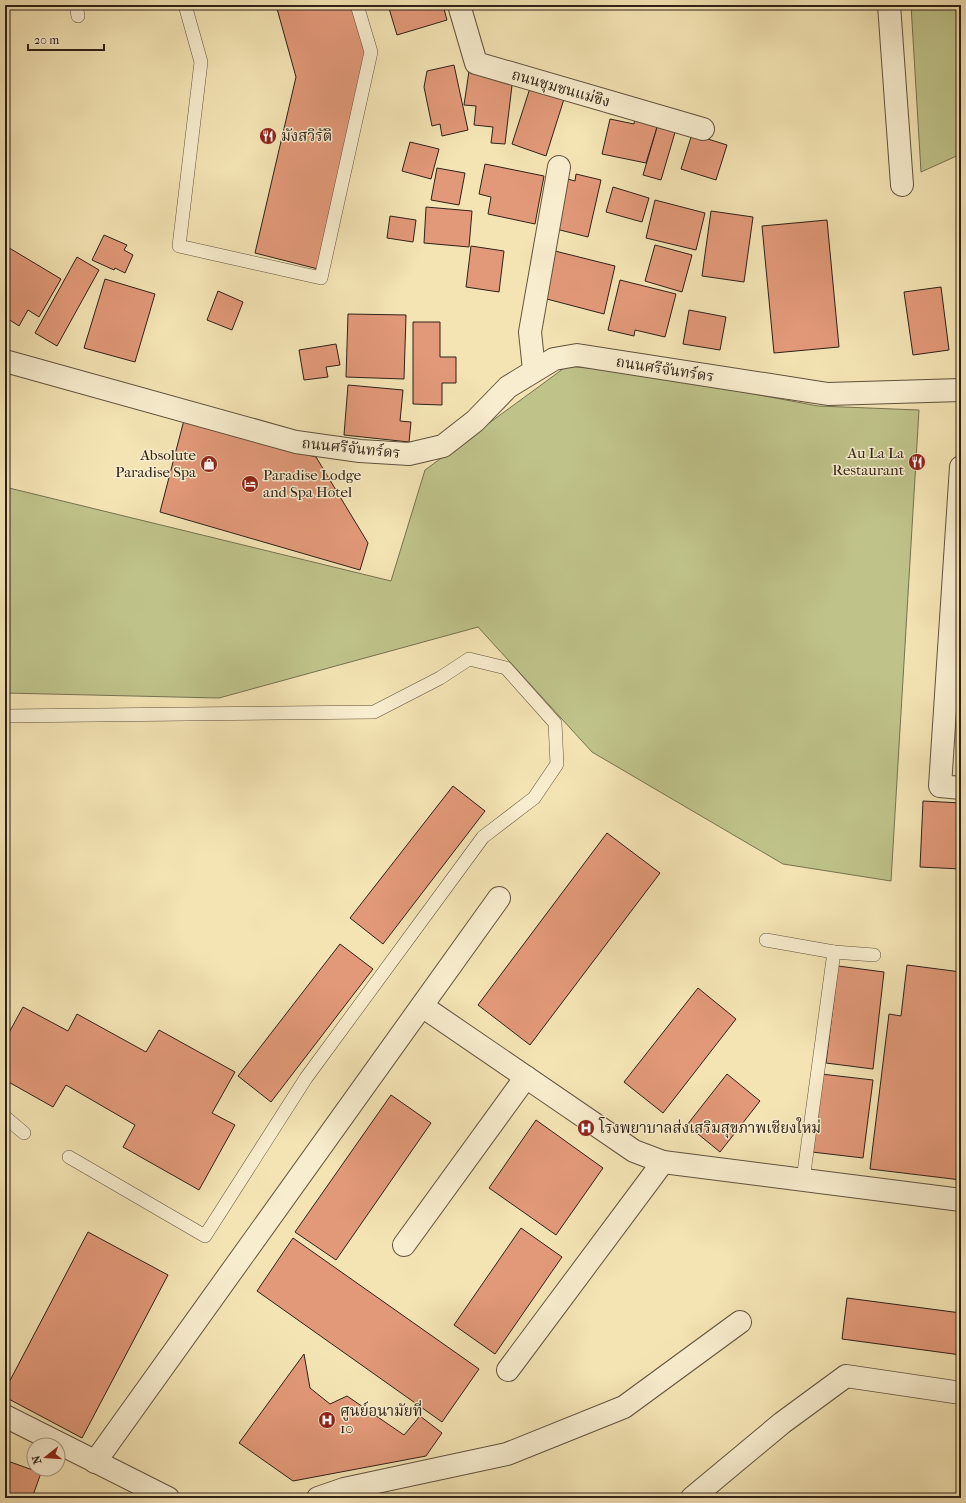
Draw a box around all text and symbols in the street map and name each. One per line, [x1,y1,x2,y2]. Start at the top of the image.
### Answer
scale bar [28,26,104,52]
text: 20 m [34,33,59,47]
street label: ถนนชุมชนแม่ขิง [509,65,612,113]
restaurant icon: มังสวิรัติ [258,126,278,146]
place label: มังสวิรัติ [281,127,332,145]
street label: ถนนศรีจันทร์ดร [615,351,715,386]
street label: ถนนศรีจันทร์ดร [301,433,401,462]
place label: Au La La Restaurant [832,444,905,479]
place label: Absolute Paradise Spa [115,446,197,481]
restaurant icon: Au La La Restaurant [907,452,927,472]
shop icon: Absolute Paradise Spa [199,454,219,474]
place label: Paradise Lodge and Spa Hotel [263,466,362,501]
hotel icon: Paradise Lodge and Spa Hotel [240,474,260,494]
place label: โรงพยาบาลส่งเสริมสุขภาพเชียงใหม่ [598,1117,821,1139]
hospital icon: โรงพยาบาลส่งเสริมสุขภาพเชียงใหม่ [576,1118,596,1138]
place label: ศูนย์อนามัยที่ 10 [340,1400,423,1437]
hospital icon: ศูนย์อนามัยที่ 10 [317,1410,337,1430]
north arrow [26,1437,66,1477]
text: N [29,1453,44,1466]

